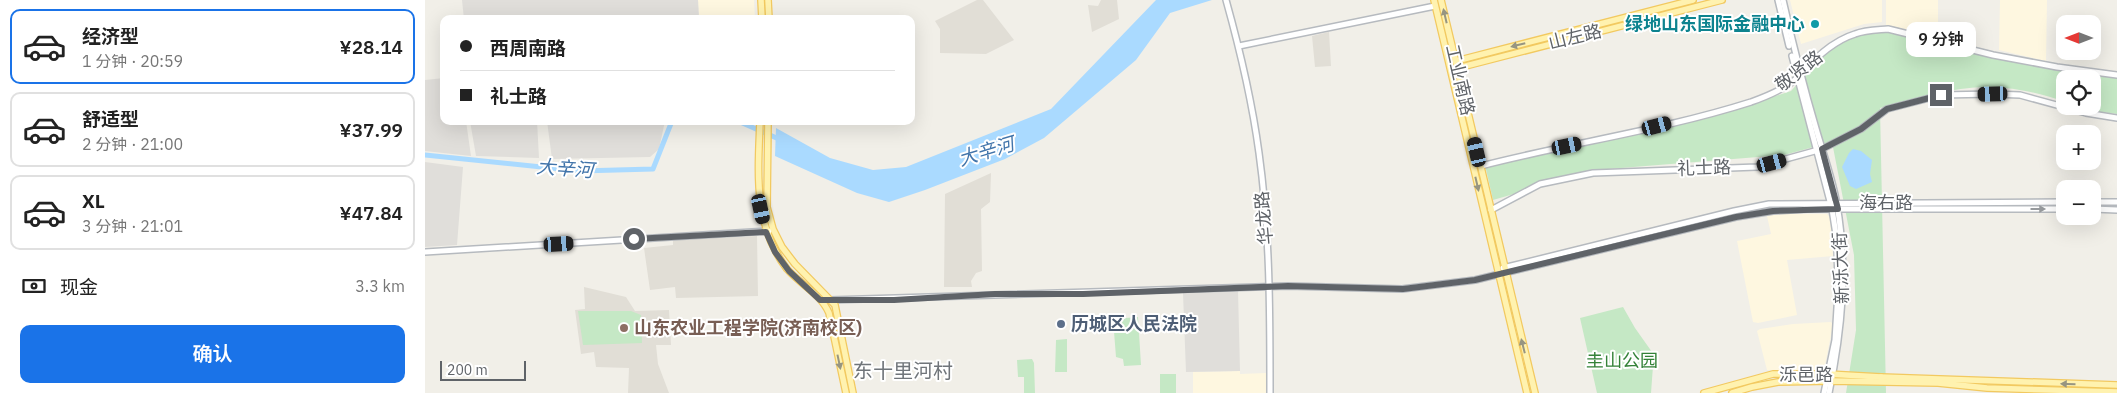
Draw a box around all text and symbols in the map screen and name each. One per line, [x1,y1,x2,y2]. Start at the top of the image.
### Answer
one-way arrow [1441,8,1449,23]
place label: 绿地山东国际金融中心 [1625,12,1805,35]
north arrow [2056,15,2101,60]
map controls [2056,15,2101,225]
marker: 绿地山东国际金融中心 [1809,18,1821,30]
street label: 山左路 [1546,19,1604,54]
callout: 9 分钟 [1906,22,1976,58]
icon: car [22,24,67,69]
text: 经济型 [82,24,139,48]
text: 9 分钟 [1918,29,1964,49]
text: ¥28.14 [340,35,403,59]
text: 西周南路 [490,36,566,60]
one-way arrow [1510,41,1525,49]
street label: 工业南路 [1441,42,1480,118]
street label: 敬贤路 [1770,45,1827,96]
text: 1 分钟 · 20:59 [82,51,183,71]
button: locate [2056,70,2101,115]
text: 礼士路 [490,84,547,108]
route end [1930,84,1952,106]
car [1977,86,2008,102]
icon: car [22,107,67,152]
text: 舒适型 [82,107,139,131]
car [1640,115,1673,137]
text: ¥37.99 [340,118,403,142]
button: + [2056,125,2101,170]
water label: 大辛河 [955,130,1021,171]
text: 2 分钟 · 21:00 [82,134,183,154]
car [1466,136,1487,168]
car [1550,136,1583,156]
car [1755,152,1788,174]
water label: 大辛河 [536,154,598,182]
street label: 礼士路 [1677,155,1731,180]
one-way arrow [1473,176,1481,191]
button: − [2056,180,2101,225]
text: XL [82,189,105,213]
icon: car [22,190,67,235]
street label: 华龙路 [1250,190,1277,246]
street label: 海右路 [1859,191,1913,214]
car [750,193,771,225]
text: ¥47.84 [340,201,403,225]
one-way arrow [2031,205,2047,213]
text: 3 分钟 · 21:01 [82,216,183,236]
route start [623,228,645,250]
street label: 新泺大街 [1828,232,1853,304]
car [543,236,574,252]
icon: cash [20,272,48,300]
text: 现金 [60,275,98,299]
text: 3.3 km [355,276,405,296]
place label: 历城区人民法院 [1071,312,1197,335]
place label: 山东农业工程学院(济南校区) [634,316,862,339]
marker: 历城区人民法院 [1055,318,1067,330]
marker: 山东农业工程学院(济南校区) [618,322,630,334]
button: 确认 [20,325,405,383]
one-way arrow [1519,338,1527,353]
park label: 圭山公园 [1586,349,1658,372]
one-way arrow [836,354,844,370]
district label: 东十里河村 [853,357,953,384]
scale bar [440,358,526,381]
text: 200 m [447,361,488,379]
street label: 泺邑路 [1779,363,1833,386]
one-way arrow [2060,380,2076,388]

